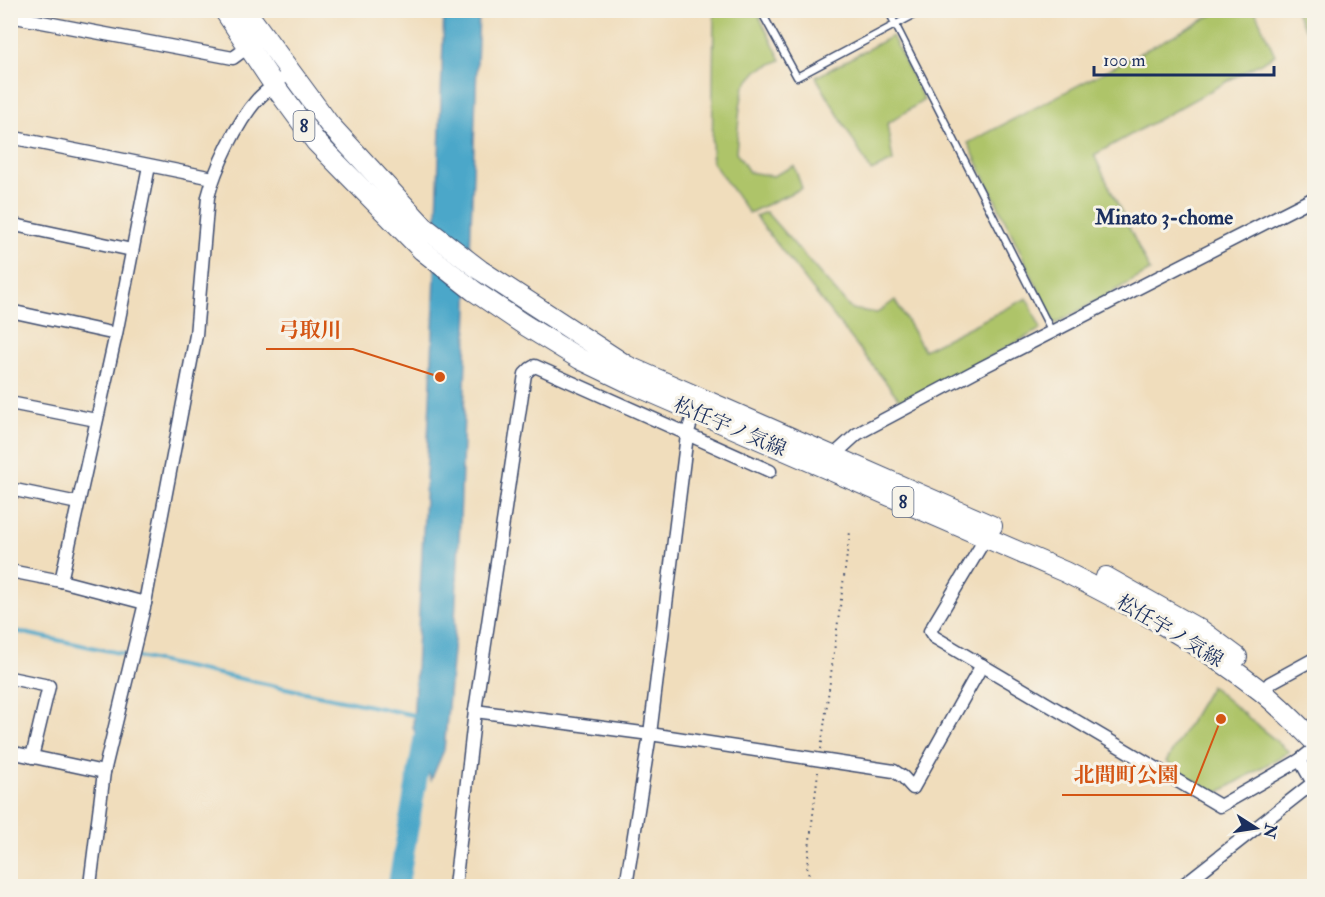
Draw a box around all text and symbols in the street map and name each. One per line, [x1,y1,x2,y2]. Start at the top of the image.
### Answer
scale bar [1094,39,1274,77]
text: 100 m [1103,49,1146,72]
road number: 8 [294,111,314,141]
district label: Minato 3-chome [1094,204,1233,231]
callout: 弓取川 [266,310,353,349]
text: 弓取川 [279,317,342,344]
street label: 松任宇ノ気線 [670,392,790,462]
road number: 8 [892,487,914,517]
street label: 松任宇ノ気線 [1112,589,1228,673]
callout: 北間町公園 [1062,756,1191,795]
text: 北間町公園 [1074,762,1179,789]
north arrow [1226,798,1286,858]
text: N [1258,821,1281,841]

